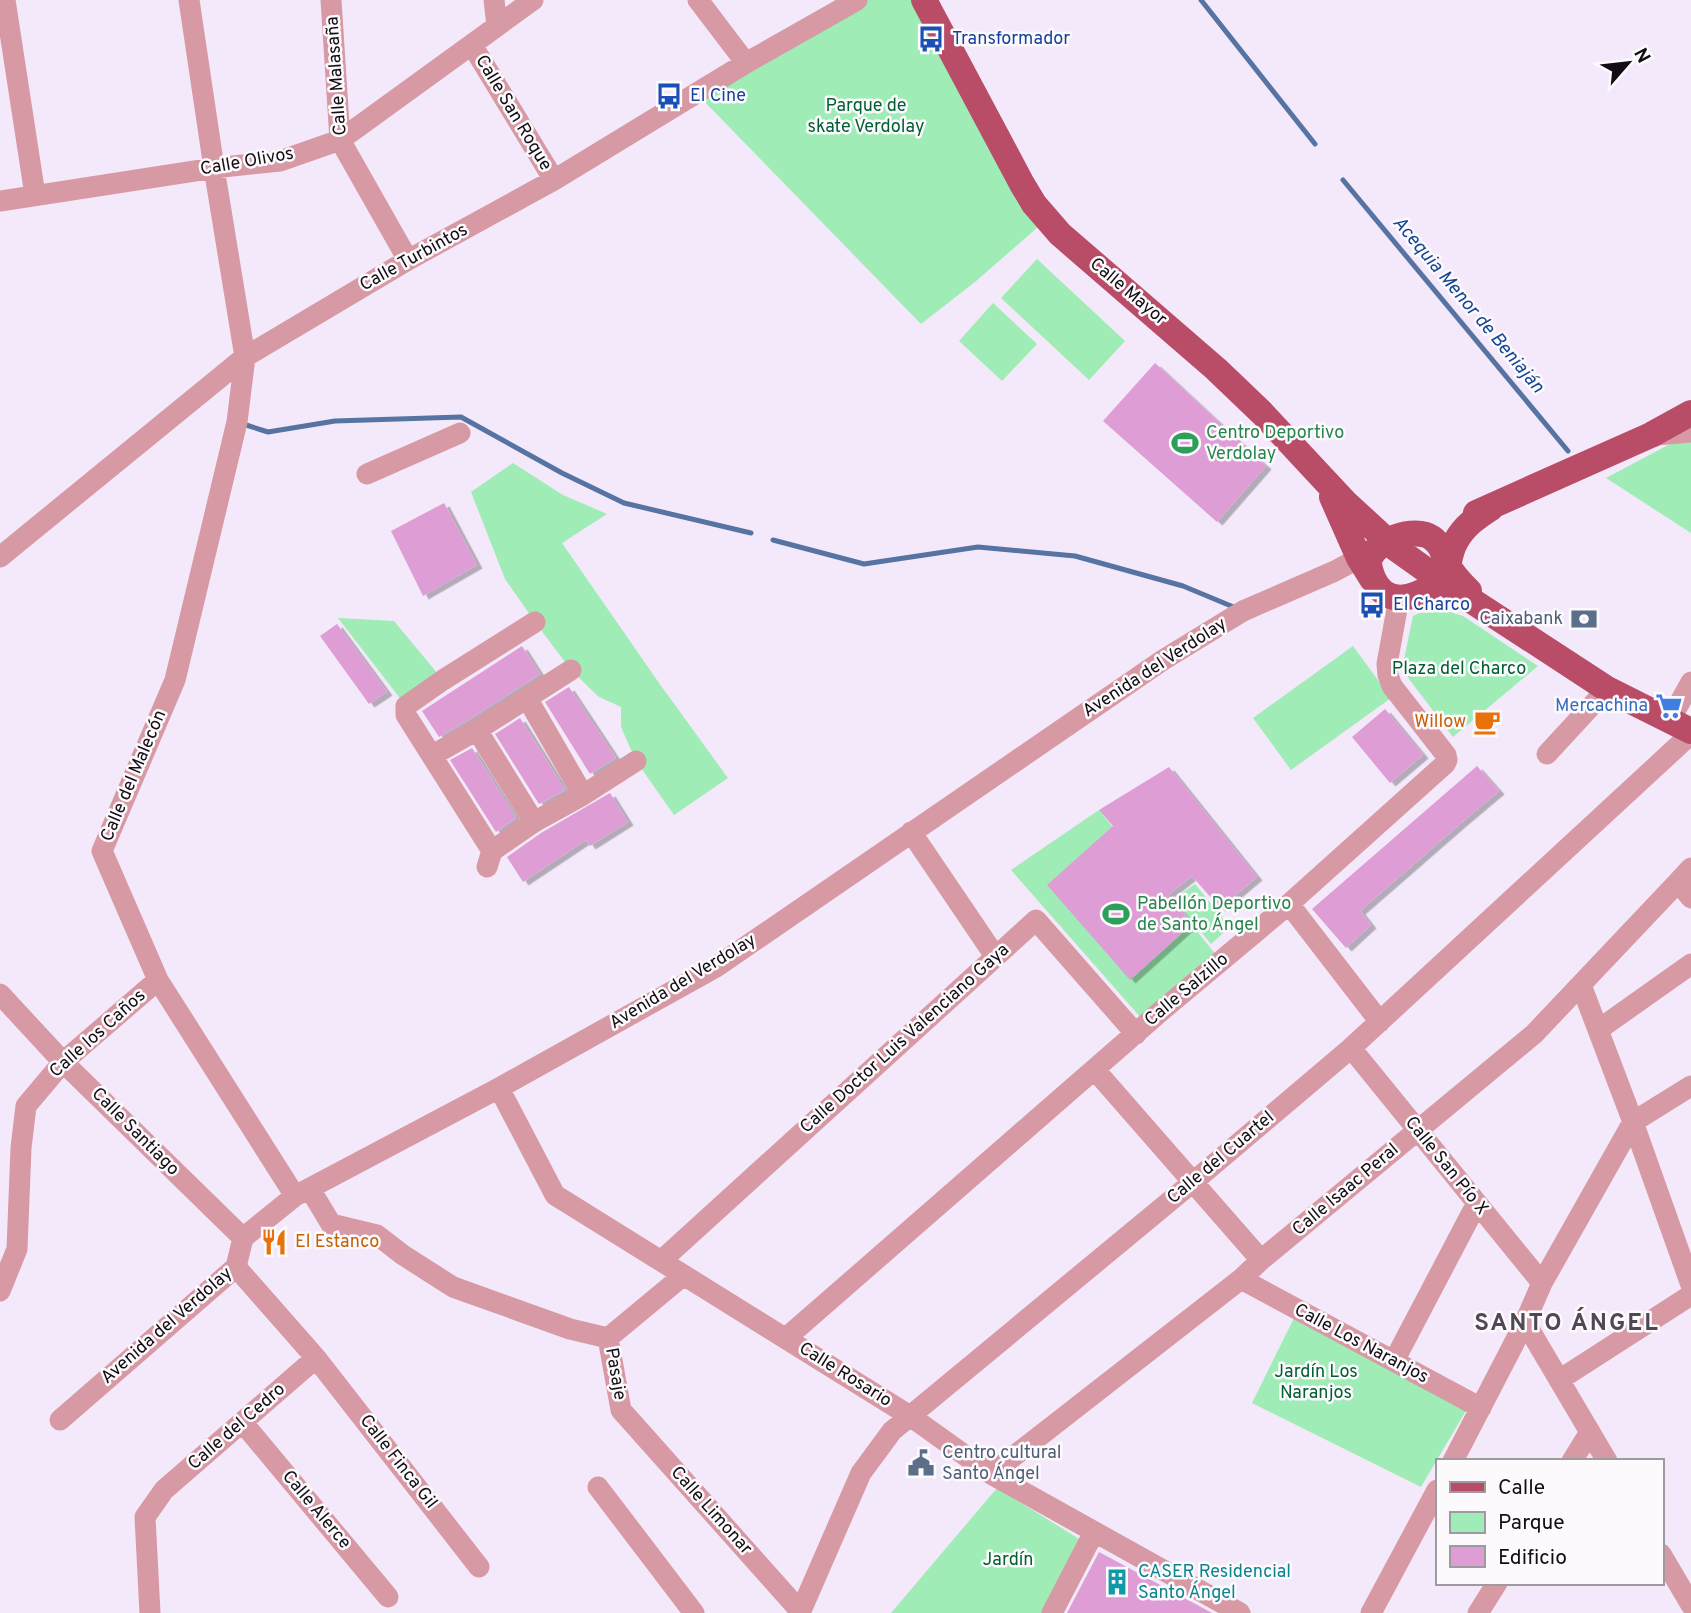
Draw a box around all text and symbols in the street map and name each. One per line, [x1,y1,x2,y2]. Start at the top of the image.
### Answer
street label: Calle Malasaña [321,16,353,136]
bus stop icon: Transformador [916,24,946,54]
place label: Transformador [952,28,1070,51]
north arrow [1593,28,1663,98]
text: N [1627,44,1655,68]
street label: Calle San Roque [469,51,557,175]
bus stop icon: El Cine [654,81,684,111]
place label: El Cine [690,85,746,108]
park label: Parque de skate Verdolay [808,95,924,139]
street label: Calle Olivos [199,142,295,182]
water label: Acequia Menor de Beniaján [1387,212,1550,399]
street label: Calle Turbintos [356,219,472,297]
street label: Calle Mayor [1085,253,1171,331]
place label: Centro Deportivo Verdolay [1206,422,1344,466]
sports icon: Centro Deportivo Verdolay [1170,428,1200,458]
bus stop icon: El Charco [1357,590,1387,620]
place label: El Charco [1393,594,1470,617]
bank icon: Caixabank [1569,604,1599,634]
place label: Caixabank [1479,608,1563,631]
street label: Avenida del Verdolay [1079,613,1231,723]
park label: Plaza del Charco [1392,658,1526,681]
supermarket icon: Mercachina [1654,691,1684,721]
place label: Mercachina [1555,695,1648,718]
street label: Calle del Malecón [96,707,172,845]
cafe icon: Willow [1472,707,1502,737]
place label: Willow [1414,711,1466,734]
place label: Pabellón Deportivo de Santo Ángel [1137,893,1291,937]
sports icon: Pabellón Deportivo de Santo Ángel [1101,899,1131,929]
street label: Avenida del Verdolay [605,929,761,1035]
street label: Calle Doctor Luis Valenciano Gaya [796,939,1014,1139]
street label: Calle Salzillo [1140,948,1234,1032]
street label: Calle los Caños [45,985,151,1083]
street label: Calle Santiago [86,1083,184,1181]
street label: Calle del Cuartel [1163,1106,1279,1210]
street label: Calle San Pío X [1399,1112,1493,1220]
street label: Calle Isaac Peral [1288,1139,1404,1241]
restaurant icon: El Estanco [259,1227,289,1257]
place label: El Estanco [295,1231,379,1254]
street label: Avenida del Verdolay [96,1262,238,1390]
street label: Calle Los Naranjos [1290,1299,1432,1389]
district label: SANTO ÁNGEL [1474,1307,1660,1339]
street label: Calle Rosario [794,1337,896,1413]
street label: Pasaje [599,1346,631,1402]
park label: Jardín Los Naranjos [1274,1361,1358,1405]
street label: Calle del Cedro [184,1378,290,1476]
street label: Calle Finca Gil [354,1410,442,1514]
place label: Centro cultural Santo Ángel [942,1442,1062,1486]
public building icon: Centro cultural Santo Ángel [906,1448,936,1478]
legend [1436,1459,1663,1585]
street label: Calle Limonar [665,1462,757,1560]
street label: Calle Alerce [276,1466,356,1554]
text: Calle [1498,1475,1545,1502]
text: Parque [1498,1510,1565,1537]
text: Edificio [1498,1545,1567,1572]
park label: Jardín [983,1549,1033,1572]
place label: CASER Residencial Santo Ángel [1138,1561,1291,1605]
building icon: CASER Residencial Santo Ángel [1102,1567,1132,1597]

